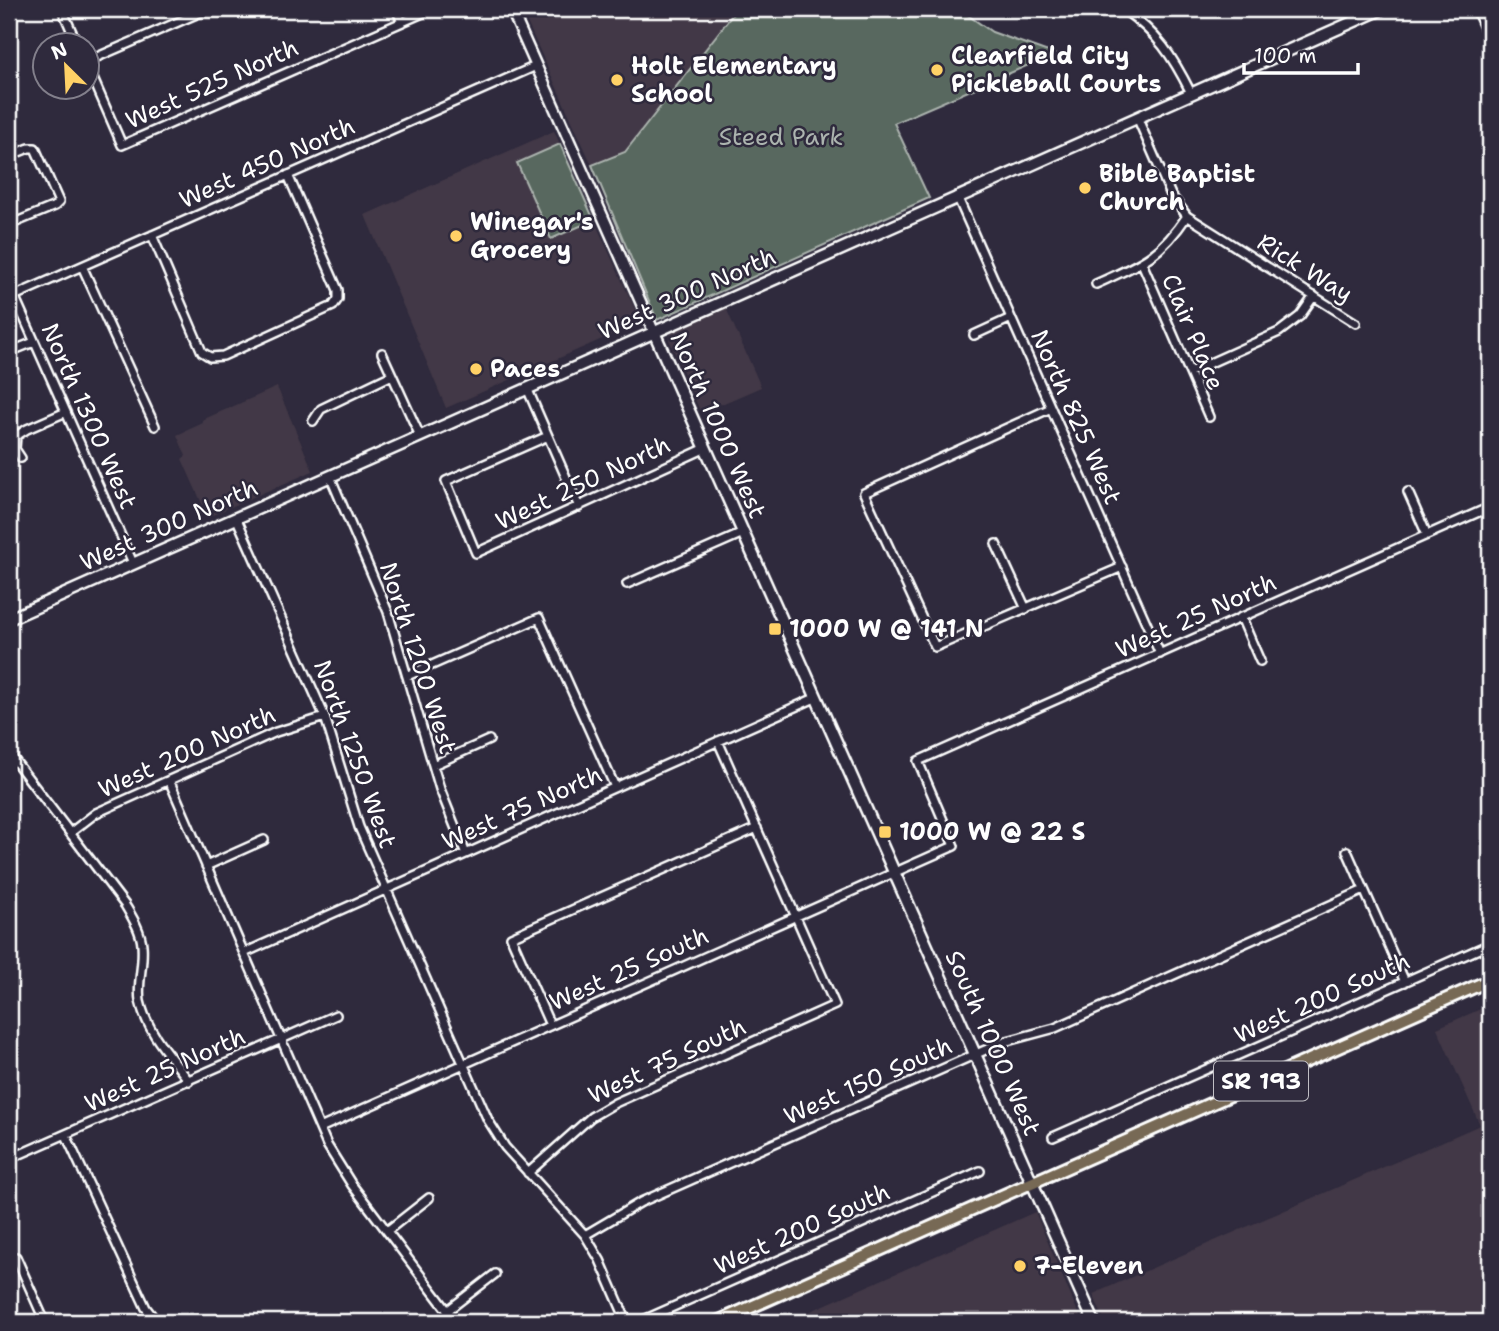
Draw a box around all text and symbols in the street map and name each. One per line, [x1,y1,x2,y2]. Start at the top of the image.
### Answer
north arrow [32,32,102,102]
street label: West 525 North [120,32,304,136]
scale bar [1244,32,1357,76]
text: N [47,36,71,65]
place label: Clearfield City Pickleball Courts [951,40,1161,100]
text: 100 m [1254,42,1317,70]
place label: Holt Elementary School [631,50,837,110]
marker: Clearfield City Pickleball Courts [929,62,945,78]
marker: Holt Elementary School [609,72,625,88]
street label: West 450 North [174,110,360,216]
park label: Steed Park [719,121,843,153]
place label: Bible Baptist Church [1099,158,1256,218]
marker: Bible Baptist Church [1077,180,1093,196]
place label: Winegar's Grocery [470,206,594,266]
street label: Rick Way [1251,226,1359,310]
marker: Winegar's Grocery [448,228,464,244]
street label: West 300 North [593,240,781,348]
street label: Clair Place [1154,269,1232,395]
street label: North 1300 West [34,318,144,514]
street label: North 825 West [1023,325,1129,509]
street label: North 1000 West [662,327,774,523]
place label: Paces [490,353,560,385]
marker: Paces [468,361,484,377]
street label: West 250 North [490,429,676,537]
street label: West 300 North [75,471,263,579]
street label: North 1200 West [372,558,464,758]
street label: West 25 North [1111,566,1281,666]
place label: 1000 W @ 141 N [789,613,984,645]
marker: 1000 W @ 141 N [767,621,783,637]
street label: North 1250 West [306,655,404,853]
street label: West 200 North [93,699,281,805]
street label: West 75 North [437,758,607,858]
place label: 1000 W @ 22 S [899,816,1085,848]
marker: 1000 W @ 22 S [877,824,893,840]
street label: West 25 South [544,920,714,1018]
street label: South 1000 West [938,945,1048,1141]
street label: West 200 South [1229,945,1415,1051]
street label: West 75 South [583,1010,751,1112]
street label: West 25 North [80,1020,250,1120]
street label: West 150 South [779,1030,957,1132]
road number: SR 193 [1214,1062,1308,1100]
street label: West 200 South [709,1176,895,1282]
place label: 7-Eleven [1034,1250,1144,1282]
marker: 7-Eleven [1012,1258,1028,1274]

